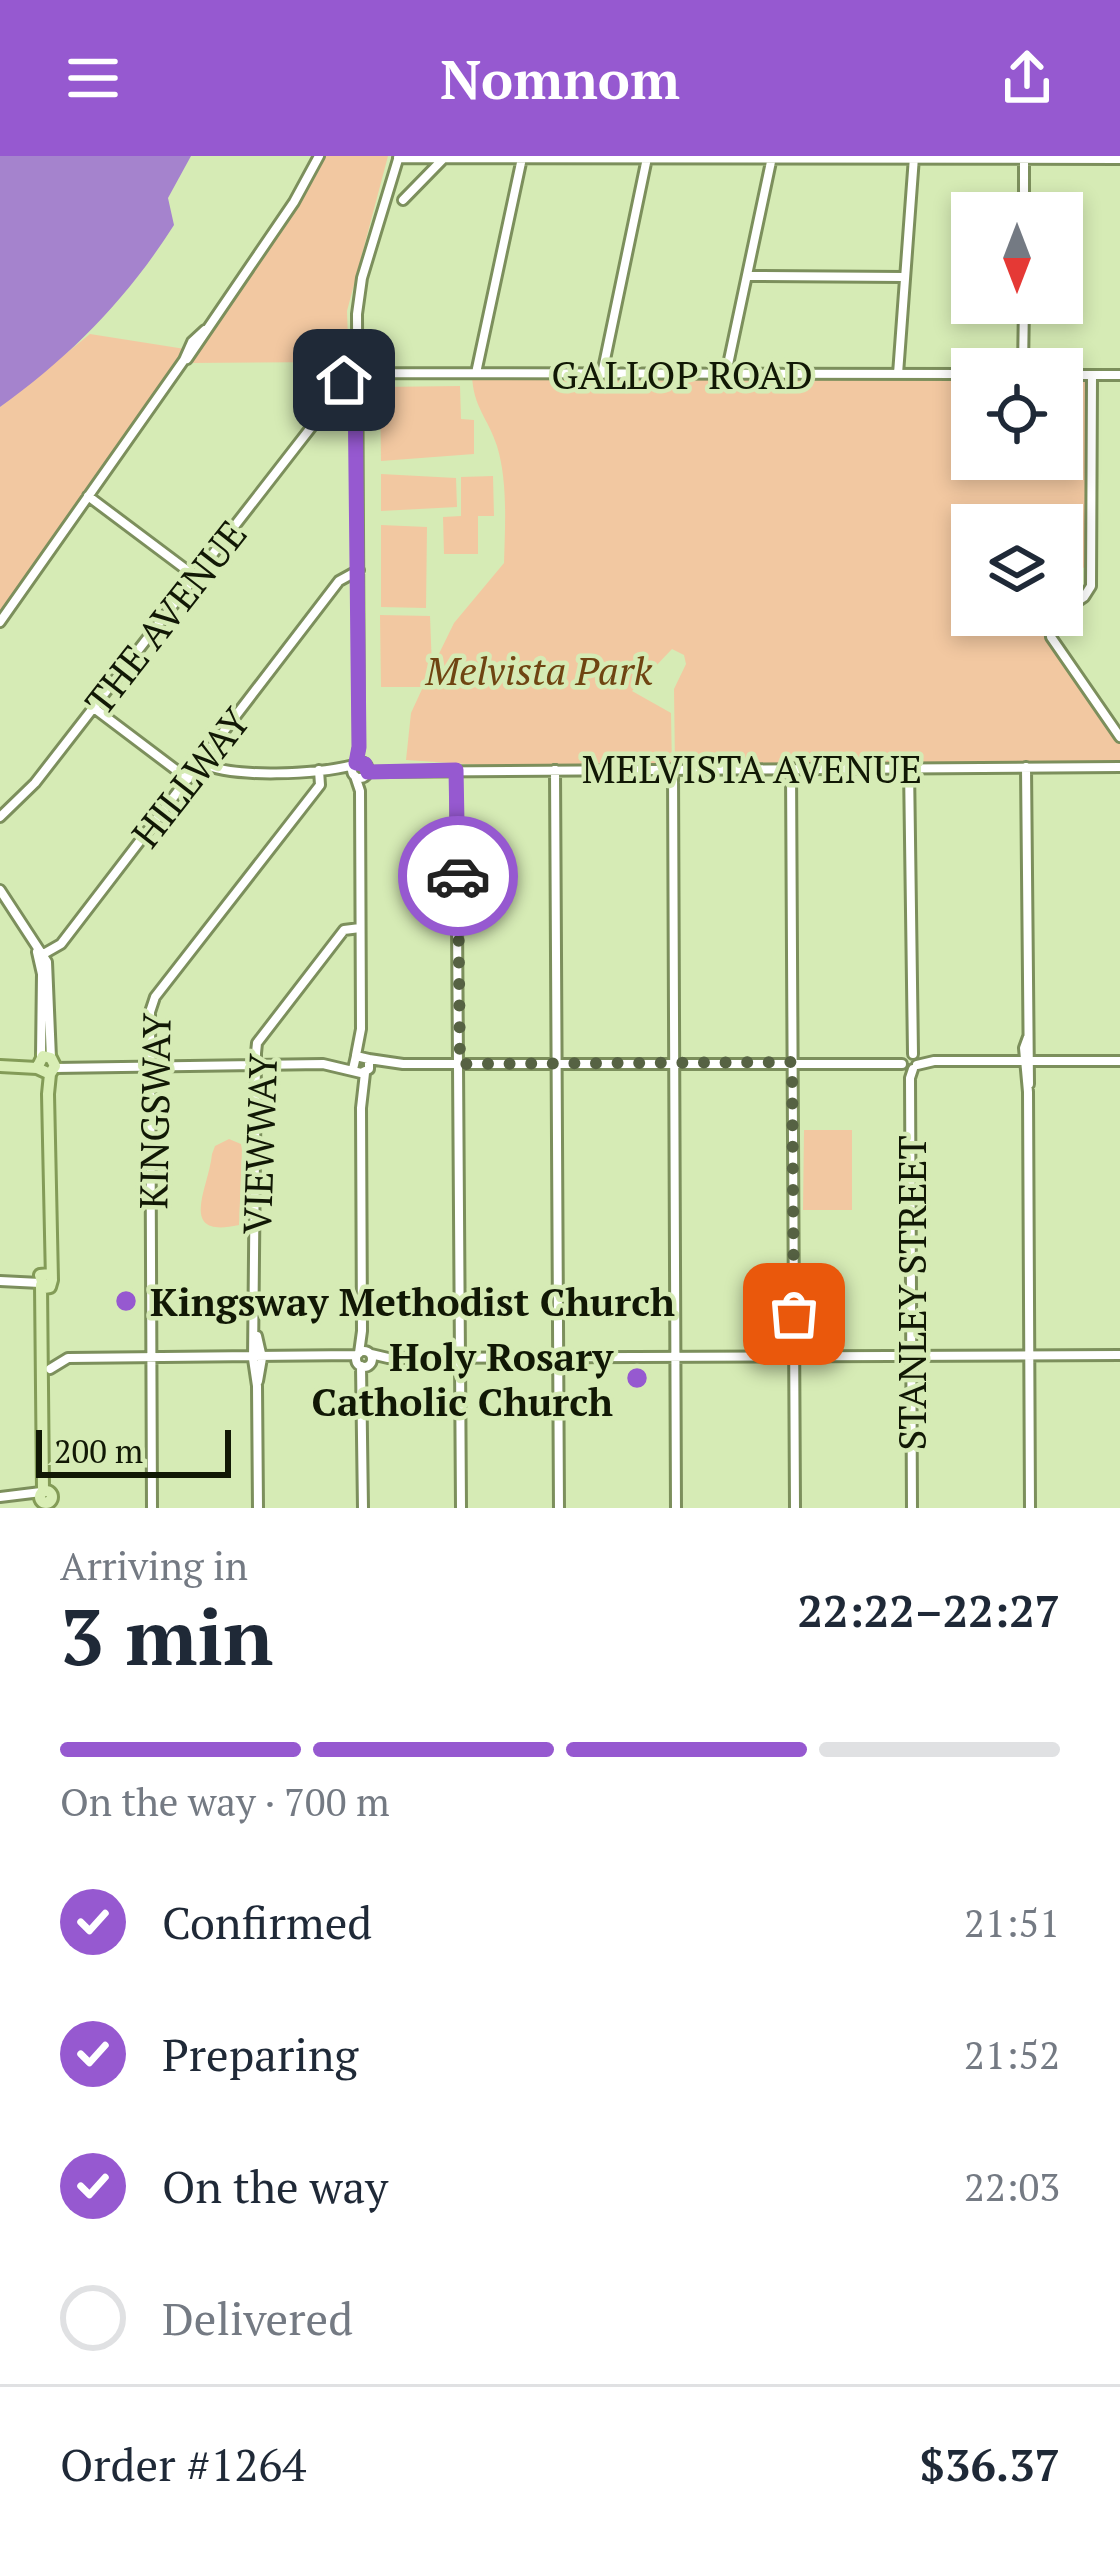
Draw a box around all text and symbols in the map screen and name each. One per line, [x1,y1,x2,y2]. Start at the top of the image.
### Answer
text: Nomnom [440,43,680,114]
icon: menu [60,45,126,111]
icon: share [994,45,1060,111]
north arrow [951,192,1083,324]
map controls [951,192,1083,636]
pin [293,329,395,431]
icon: home [311,347,377,413]
street label: GALLOP ROAD [551,348,813,400]
button: locate [951,348,1083,480]
button: layers [951,504,1083,636]
street label: THE AVENUE [73,509,257,725]
park label: Melvista Park [425,644,653,696]
street label: HILLWAY [119,696,261,857]
street label: MELVISTA AVENUE [582,742,922,794]
courier [398,816,518,936]
icon: car [425,843,491,909]
street label: KINGSWAY [126,1012,182,1210]
street label: VIEWWAY [230,1052,288,1235]
street label: STANLEY STREET [885,1135,937,1451]
pin [743,1263,845,1365]
place label: Kingsway Methodist Church [150,1275,675,1327]
icon: bag [761,1281,827,1347]
marker: Kingsway Methodist Church [113,1288,139,1314]
place label: Holy Rosary Catholic Church [312,1330,614,1427]
marker: Holy Rosary Catholic Church [624,1365,650,1391]
scale bar [36,1424,231,1477]
text: 200 m [54,1429,143,1472]
text: Arriving in [60,1539,248,1591]
text: 22:22–22:27 [798,1580,1060,1640]
text: 3 min [60,1584,273,1687]
text: On the way · 700 m [60,1775,390,1827]
icon: check [60,1889,126,1955]
text: Confirmed [162,1892,372,1952]
text: 21:51 [964,1896,1060,1948]
icon: check [60,2021,126,2087]
text: Preparing [162,2024,358,2084]
text: 21:52 [964,2028,1060,2080]
icon: check [60,2153,126,2219]
text: On the way [162,2156,388,2216]
text: 22:03 [964,2160,1060,2212]
text: Delivered [162,2288,353,2348]
text: Order #1264 [60,2434,306,2494]
text: $36.37 [920,2434,1060,2494]

